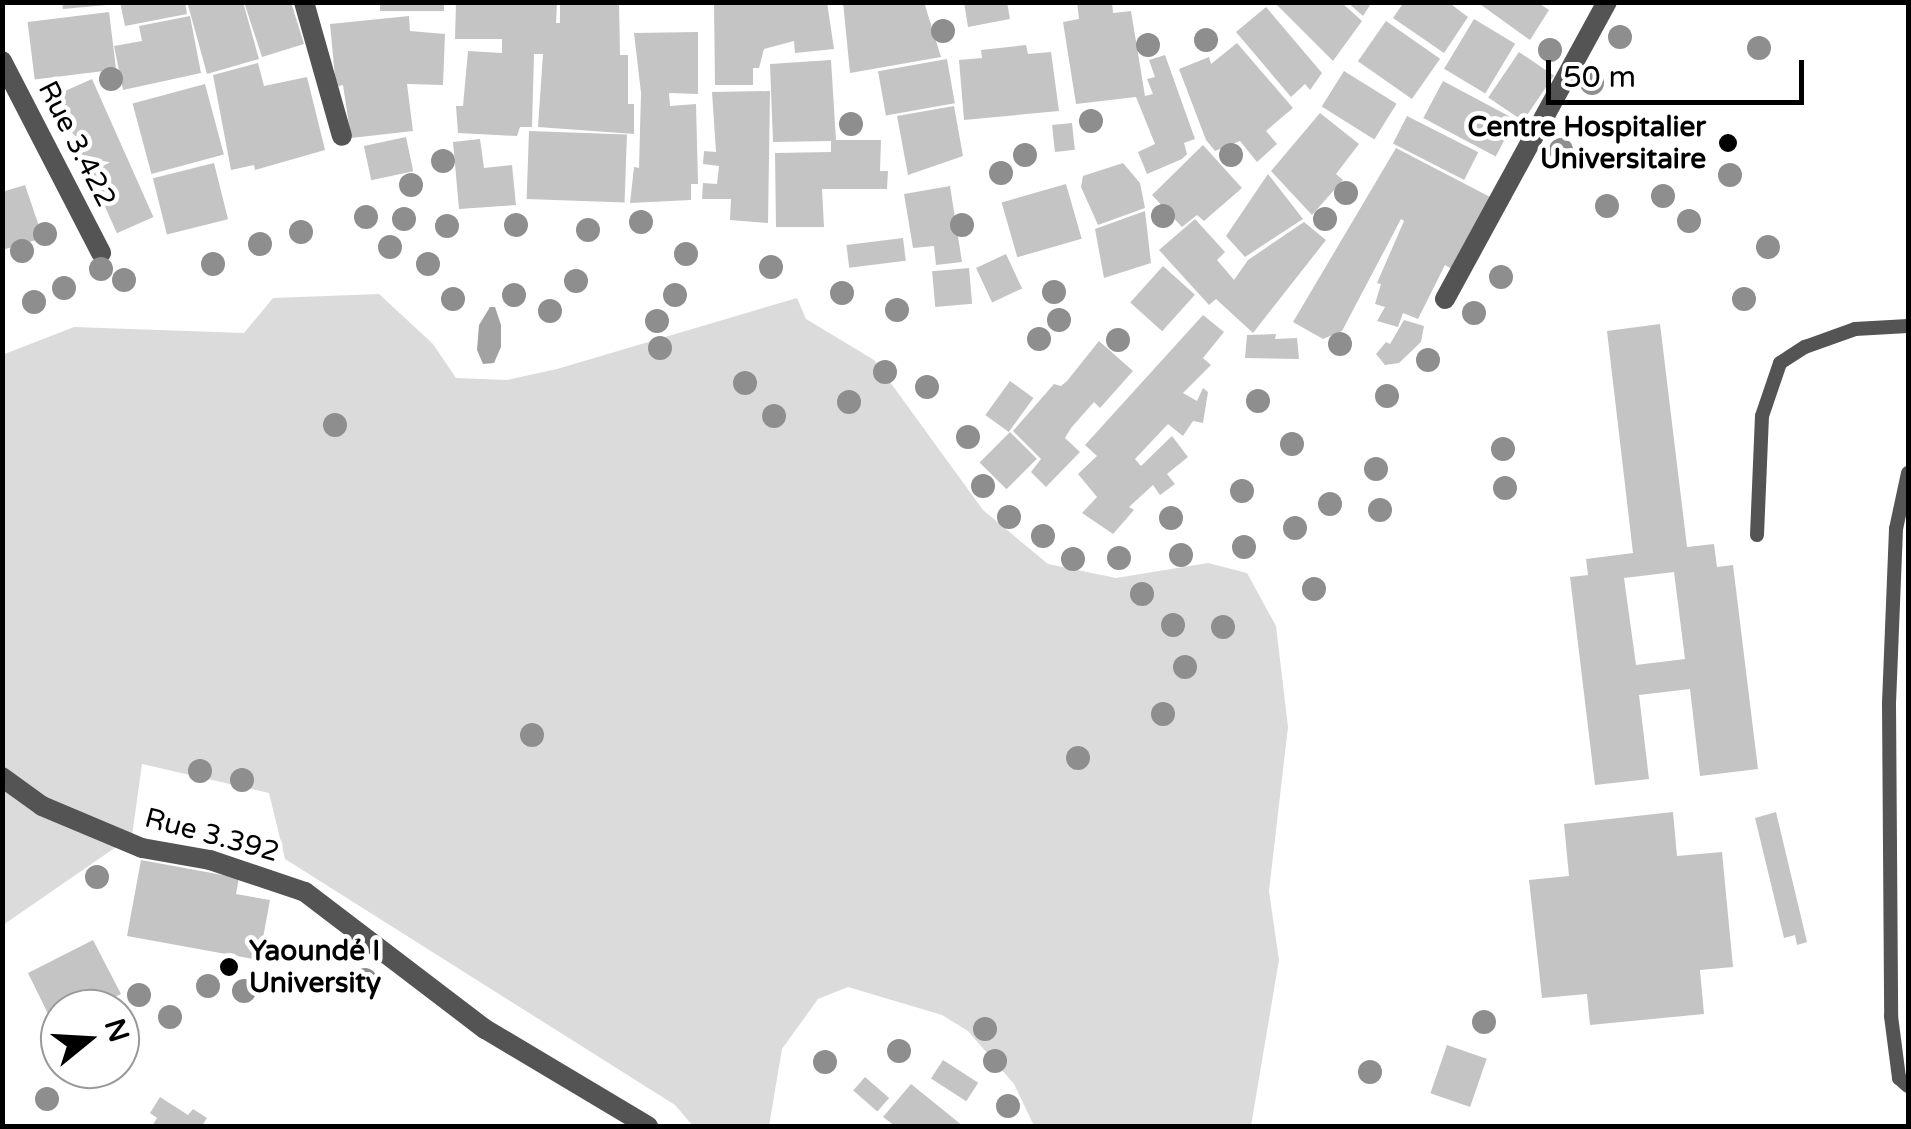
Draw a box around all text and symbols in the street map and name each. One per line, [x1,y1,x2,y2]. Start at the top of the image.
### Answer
scale bar [1551,40,1808,102]
text: 50 m [1563,59,1636,96]
street label: Rue 3.422 [31,75,123,213]
place label: Centre Hospitalier Universitaire [1467,110,1706,176]
marker: Centre Hospitalier Universitaire [1715,130,1741,156]
street label: Rue 3.392 [141,801,283,869]
place label: Yaoundé I University [249,934,381,1000]
marker: Yaoundé I University [218,956,240,978]
north arrow [40,989,140,1089]
text: N [97,1014,136,1046]

